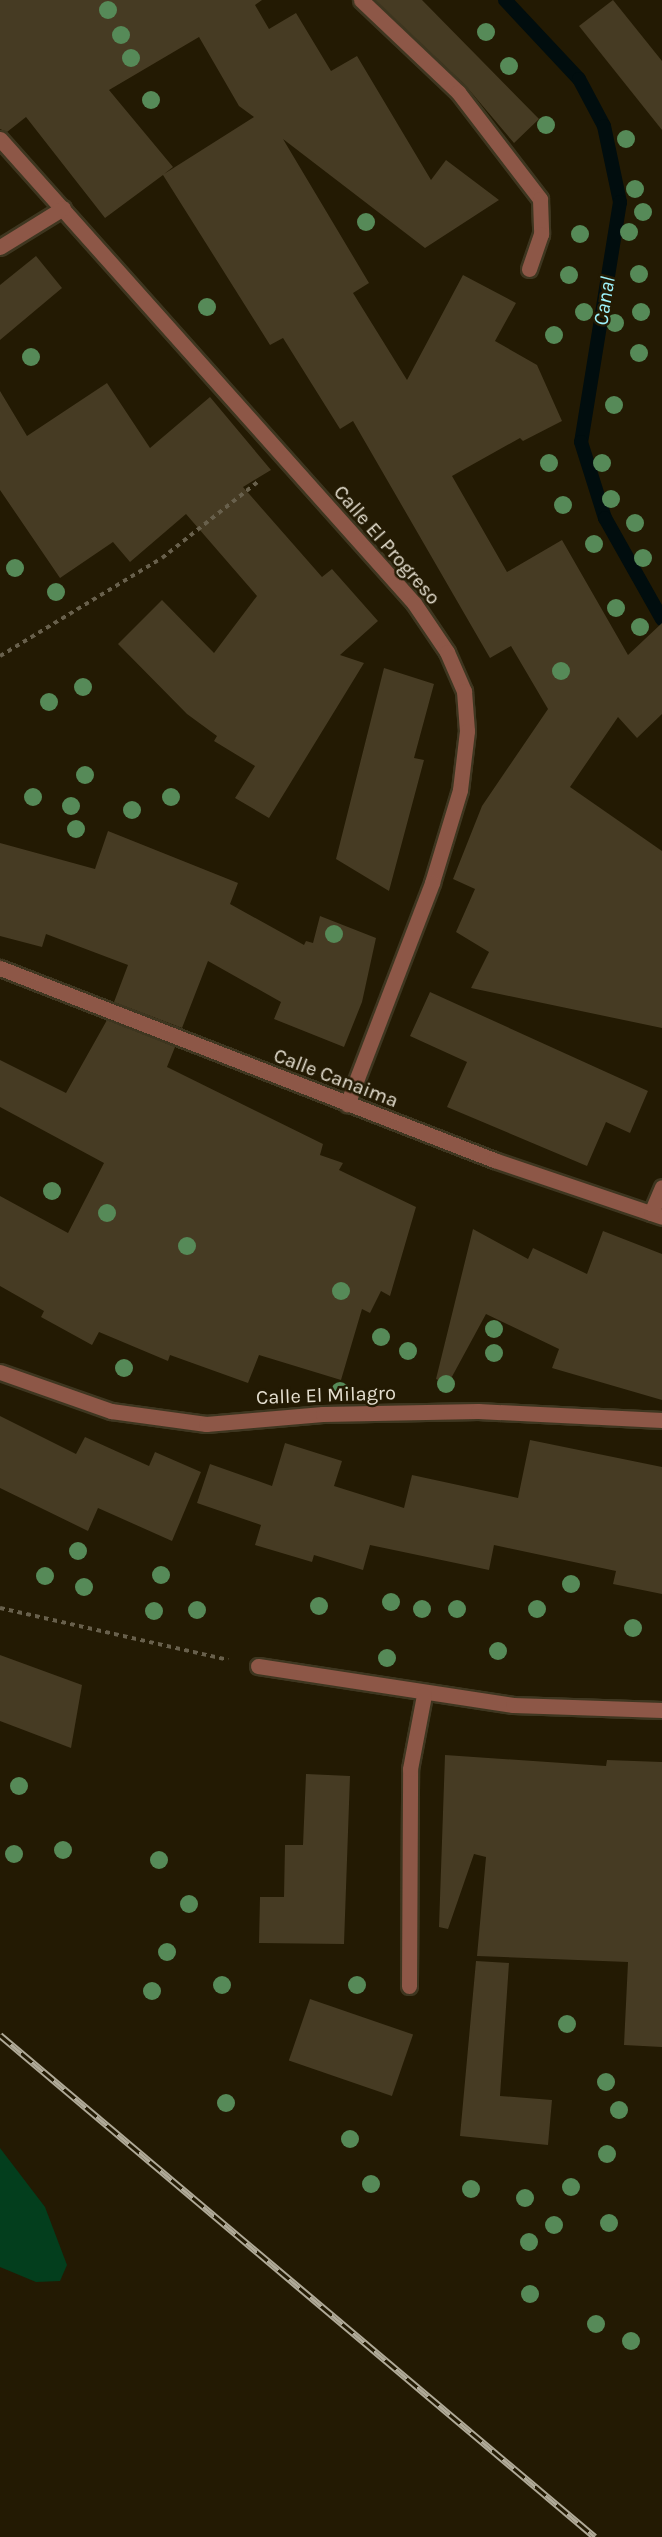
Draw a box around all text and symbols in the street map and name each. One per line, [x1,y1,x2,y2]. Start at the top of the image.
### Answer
water label: Canal [588,275,620,327]
street label: Calle El Progreso [329,480,445,610]
street label: Calle Canaima [270,1043,402,1113]
street label: Calle El Milagro [256,1381,396,1409]

